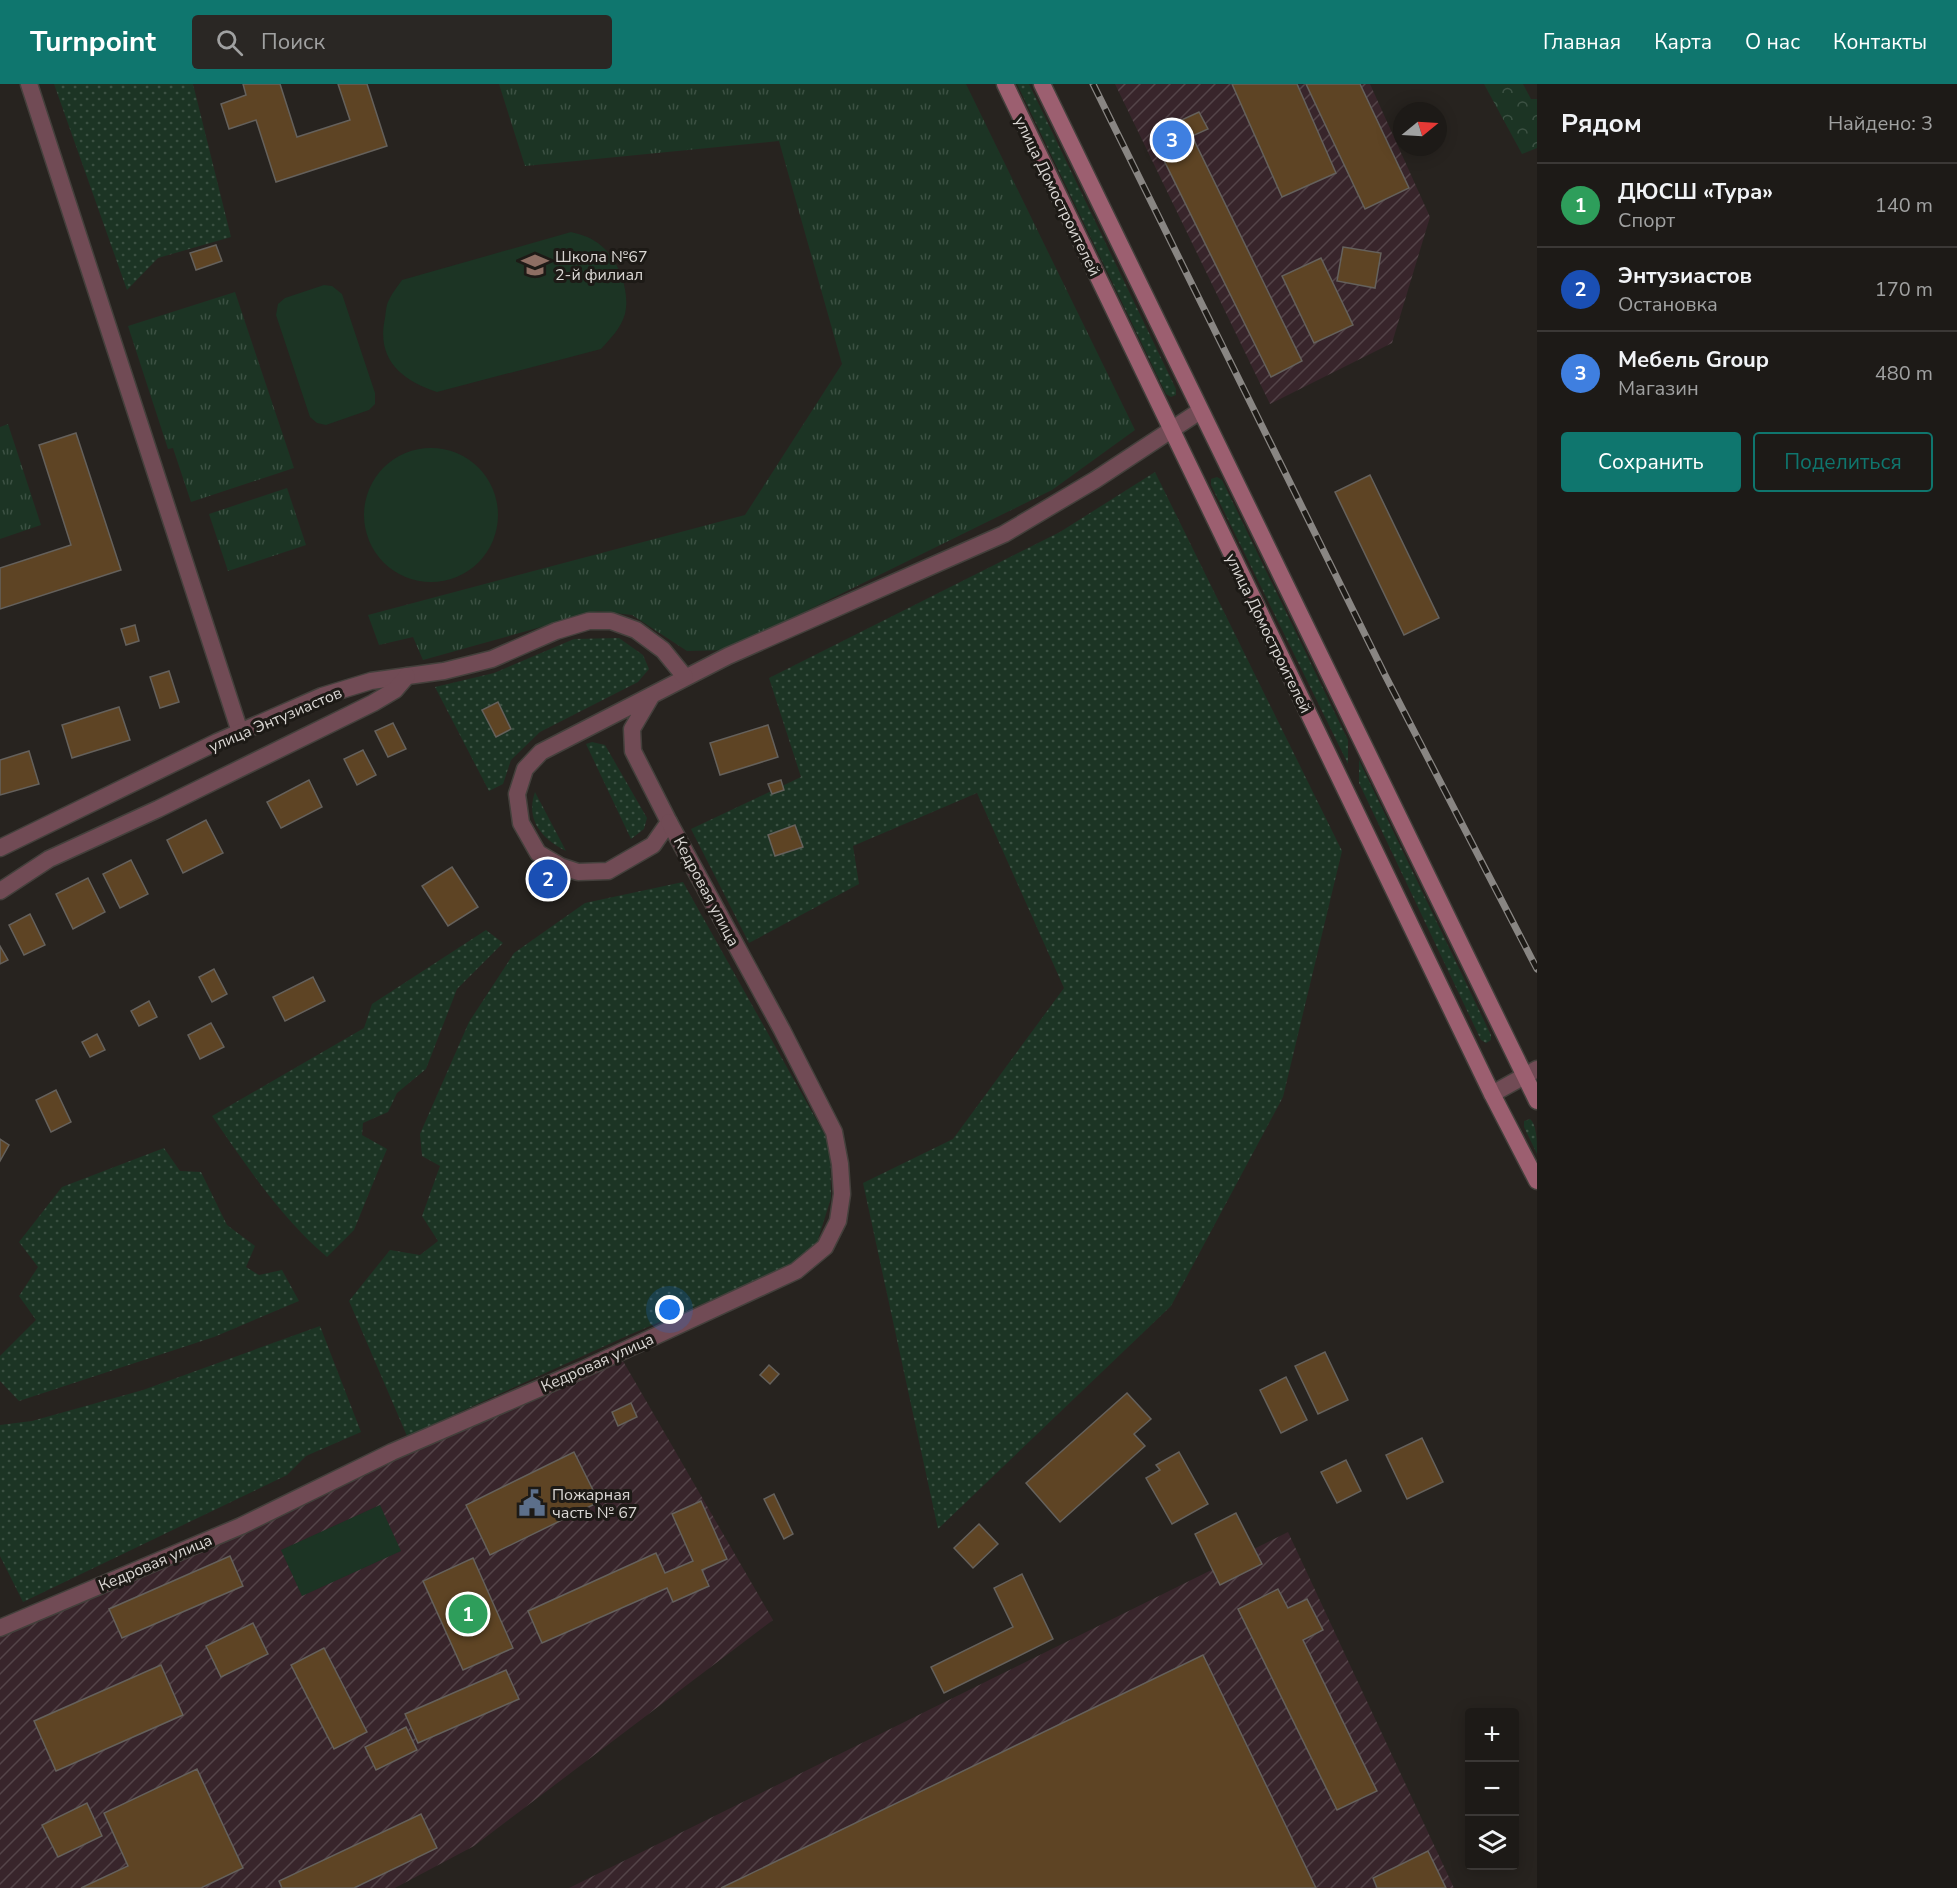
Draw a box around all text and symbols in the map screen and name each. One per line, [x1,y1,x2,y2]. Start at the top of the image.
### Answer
search box [192,15,612,69]
text: Turnpoint [30,23,156,61]
icon: search [213,26,246,59]
text: Поиск [261,27,325,57]
text: Главная [1543,28,1621,56]
text: Карта [1654,28,1712,56]
text: О нас [1745,28,1800,56]
text: Контакты [1833,28,1927,56]
north arrow [1393,102,1447,156]
text: Рядом [1561,106,1642,141]
text: Найдено: 3 [1828,110,1933,137]
street label: улица Домостроителей [1009,113,1105,280]
pin: 3 [1152,118,1192,162]
text: ДЮСШ «Тура» [1618,177,1773,207]
text: 1 [1575,192,1587,219]
text: 140 m [1875,192,1933,219]
text: Спорт [1618,207,1675,234]
place label: Школа №67 2-й филиал [555,246,648,286]
school or university icon: Школа №67 2-й филиал [520,250,550,280]
text: Энтузиастов [1618,261,1752,291]
text: 2 [1575,276,1587,303]
text: 170 m [1875,276,1933,303]
text: Остановка [1618,291,1718,318]
text: Мебель Group [1618,345,1769,375]
text: 3 [1575,360,1587,387]
text: 480 m [1875,360,1933,387]
text: Магазин [1618,375,1699,402]
button: Сохранить [1561,432,1741,492]
button: Поделиться [1753,432,1933,492]
street label: улица Домостроителей [1220,550,1316,717]
street label: улица Энтузиастов [205,682,346,758]
street label: Кедровая улица [668,833,744,950]
pin: 2 [528,856,568,902]
your location [655,1295,684,1324]
street label: Кедровая улица [537,1328,657,1398]
place label: Пожарная часть № 67 [552,1484,637,1524]
public building icon: Пожарная часть № 67 [517,1488,547,1518]
street label: Кедровая улица [95,1529,216,1597]
pin: 1 [448,1592,488,1636]
map controls [1465,1708,1519,1870]
button: + [1465,1708,1519,1762]
button: − [1465,1762,1519,1816]
button: layers [1465,1816,1519,1870]

